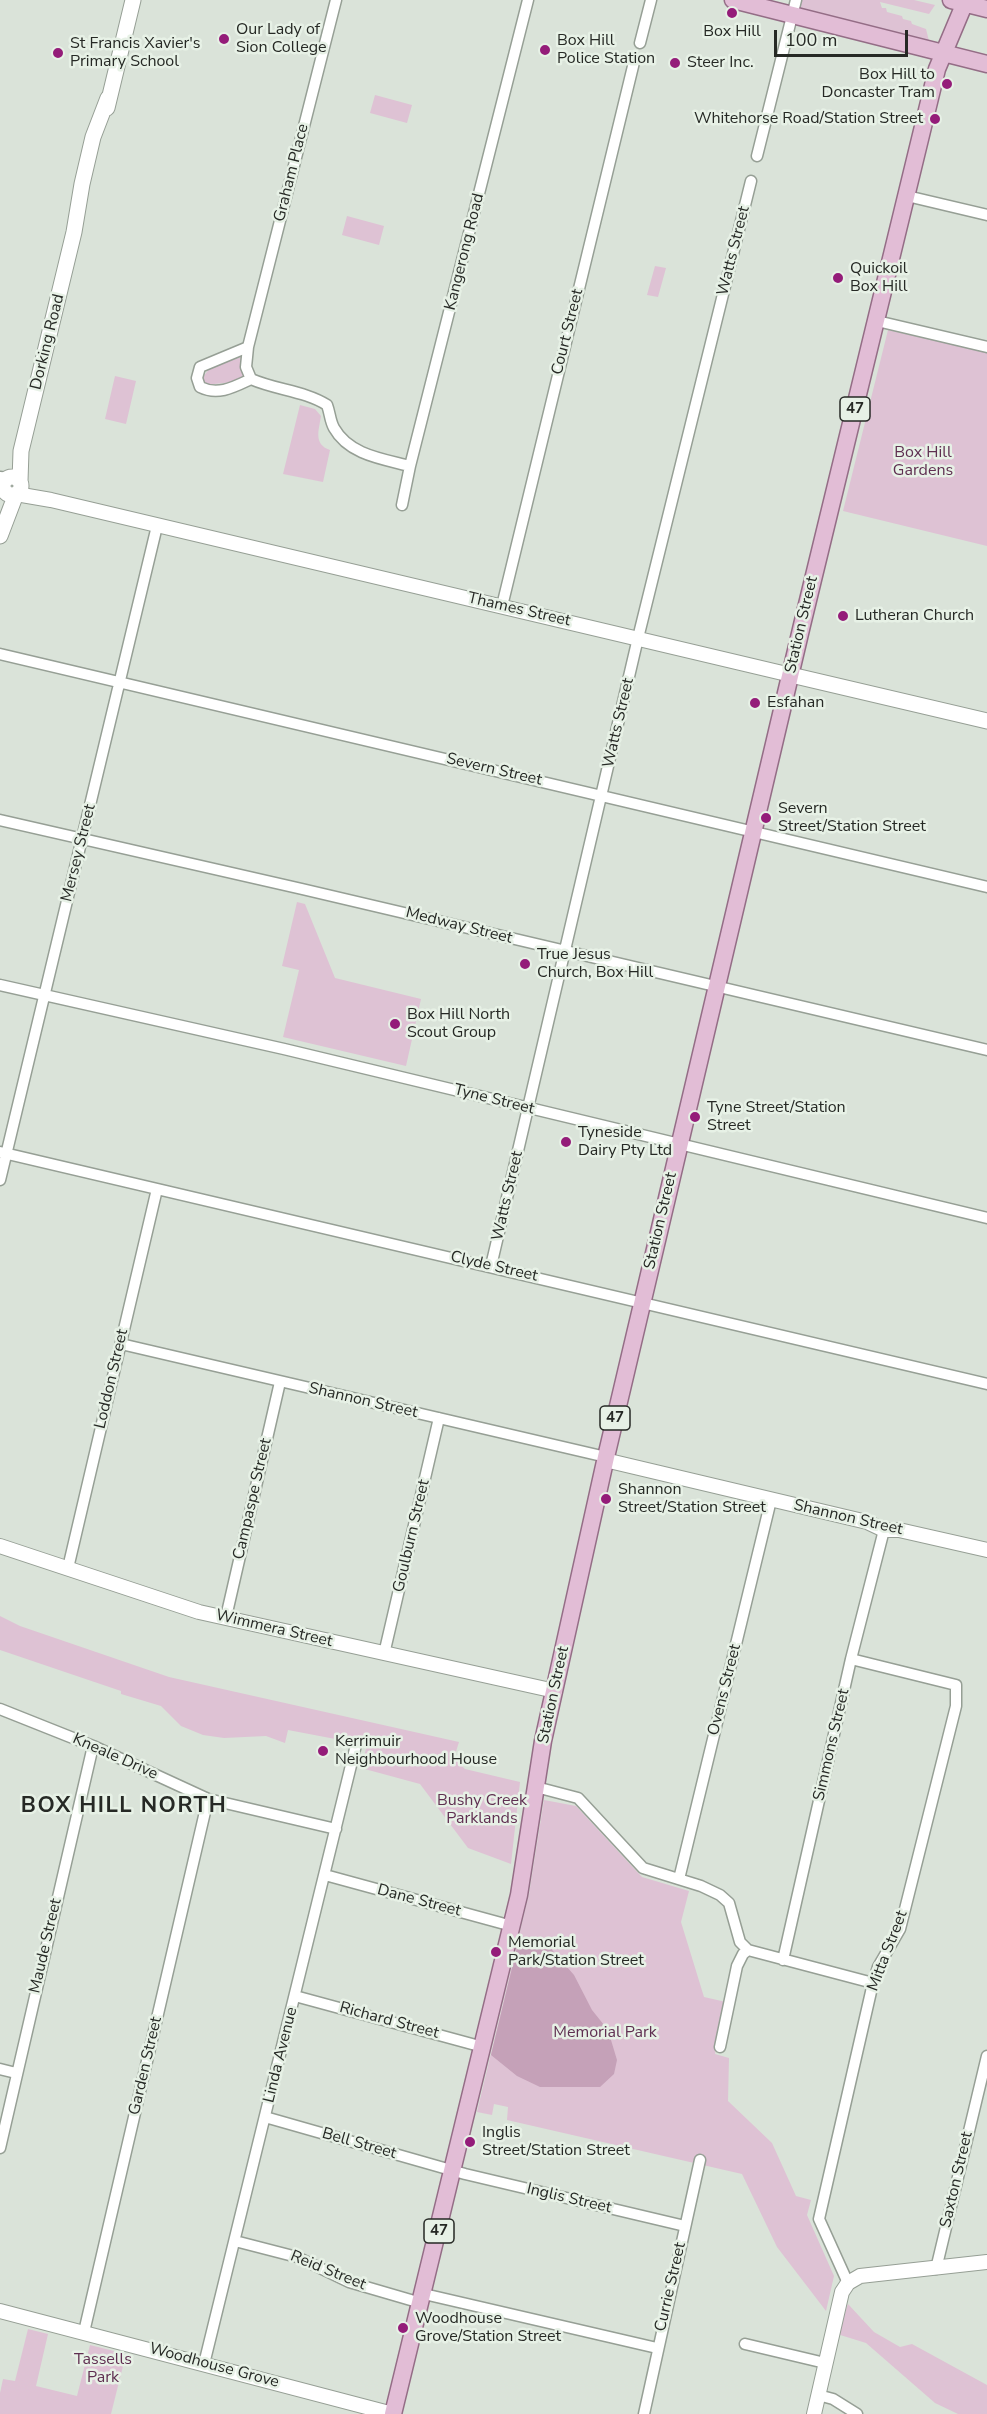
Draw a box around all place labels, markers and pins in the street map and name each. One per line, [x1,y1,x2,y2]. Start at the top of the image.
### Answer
marker: Box Hill [725,6,739,20]
place label: Our Lady of Sion College [236,20,327,58]
place label: Box Hill [703,22,761,42]
place label: Box Hill Police Station [557,31,655,69]
marker: Our Lady of Sion College [217,32,231,46]
place label: St Francis Xavier's Primary School [70,34,200,72]
marker: Box Hill Police Station [538,43,552,57]
marker: St Francis Xavier's Primary School [51,46,65,60]
place label: Steer Inc. [687,53,754,73]
marker: Steer Inc. [668,56,682,70]
place label: Box Hill to Doncaster Tram [822,65,935,103]
marker: Box Hill to Doncaster Tram [940,77,954,91]
place label: Whitehorse Road/Station Street [694,109,923,129]
marker: Whitehorse Road/Station Street [928,112,942,126]
place label: Quickoil Box Hill [850,259,908,297]
marker: Quickoil Box Hill [831,271,845,285]
place label: Lutheran Church [855,606,974,626]
marker: Lutheran Church [836,609,850,623]
place label: Esfahan [767,693,824,713]
marker: Esfahan [748,696,762,710]
place label: Severn Street/Station Street [778,799,926,837]
marker: Severn Street/Station Street [759,811,773,825]
place label: True Jesus Church, Box Hill [537,945,653,983]
marker: True Jesus Church, Box Hill [518,957,532,971]
place label: Box Hill North Scout Group [407,1005,510,1043]
marker: Box Hill North Scout Group [388,1017,402,1031]
place label: Tyne Street/Station Street [707,1098,846,1136]
marker: Tyne Street/Station Street [688,1110,702,1124]
place label: Tyneside Dairy Pty Ltd [578,1123,672,1161]
marker: Tyneside Dairy Pty Ltd [559,1135,573,1149]
place label: Shannon Street/Station Street [618,1480,766,1518]
marker: Shannon Street/Station Street [599,1492,613,1506]
place label: Kerrimuir Neighbourhood House [335,1732,497,1770]
marker: Kerrimuir Neighbourhood House [316,1744,330,1758]
place label: Memorial Park/Station Street [508,1933,644,1971]
marker: Memorial Park/Station Street [489,1945,503,1959]
place label: Inglis Street/Station Street [482,2123,630,2161]
marker: Inglis Street/Station Street [463,2135,477,2149]
place label: Woodhouse Grove/Station Street [415,2309,561,2347]
marker: Woodhouse Grove/Station Street [396,2321,410,2335]

